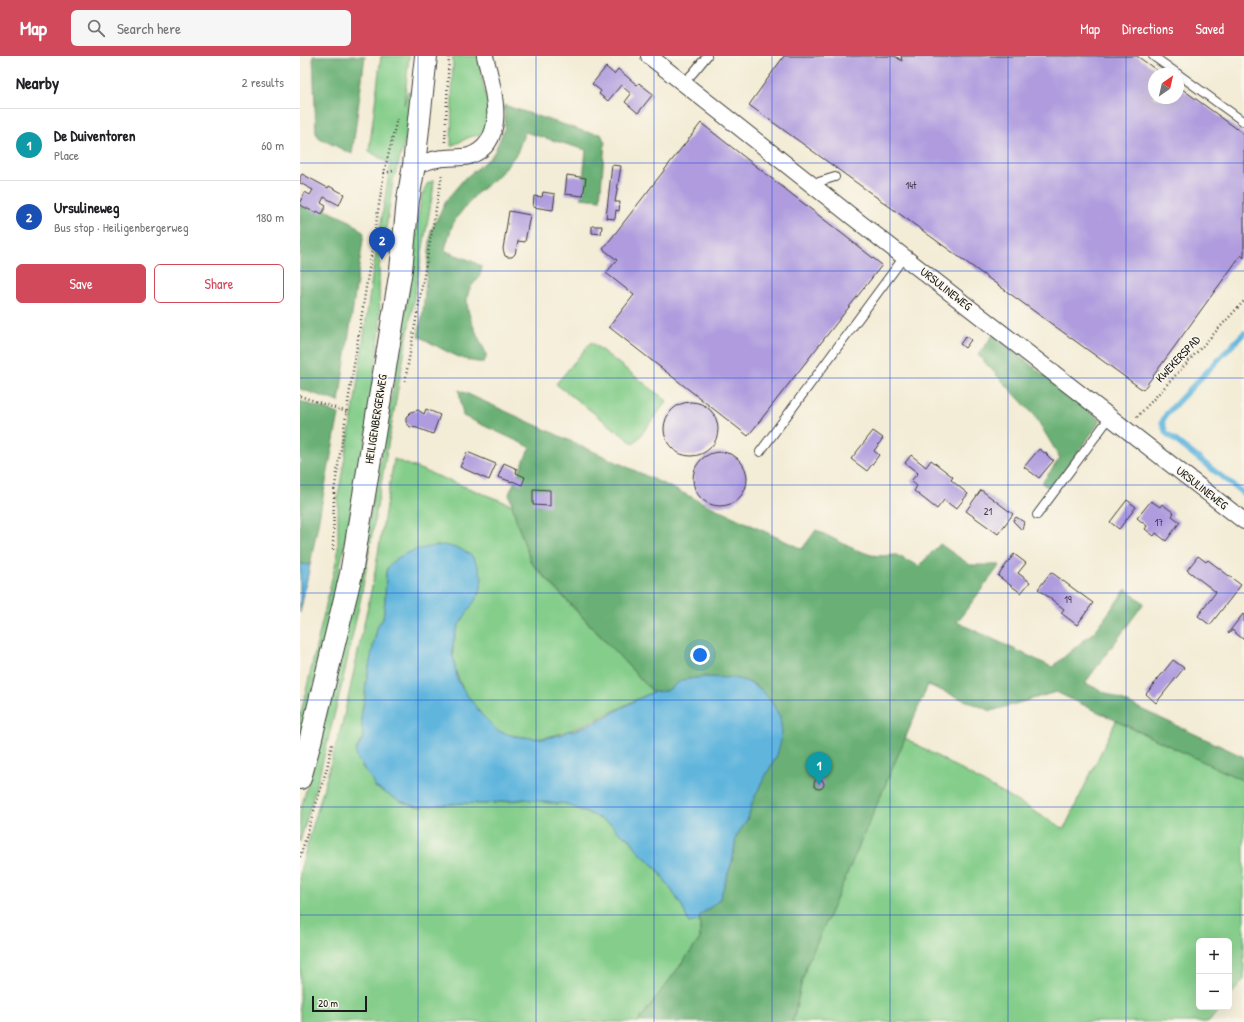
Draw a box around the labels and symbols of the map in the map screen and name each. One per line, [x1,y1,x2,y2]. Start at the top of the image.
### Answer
north arrow [1148,68,1184,104]
house number: 14t [906,179,917,192]
pin: 2 [369,227,395,260]
street label: URSULINEWEG [917,263,976,314]
street label: KWEKERSPAD [1151,331,1204,386]
street label: HEILIGENBERGERWEG [360,373,391,465]
street label: URSULINEWEG [1173,462,1232,513]
house number: 21 [984,505,993,518]
house number: 17 [1155,516,1163,529]
house number: 19 [1064,593,1072,606]
your location [690,645,710,665]
pin: 1 [806,752,832,785]
scale bar [312,994,367,1013]

